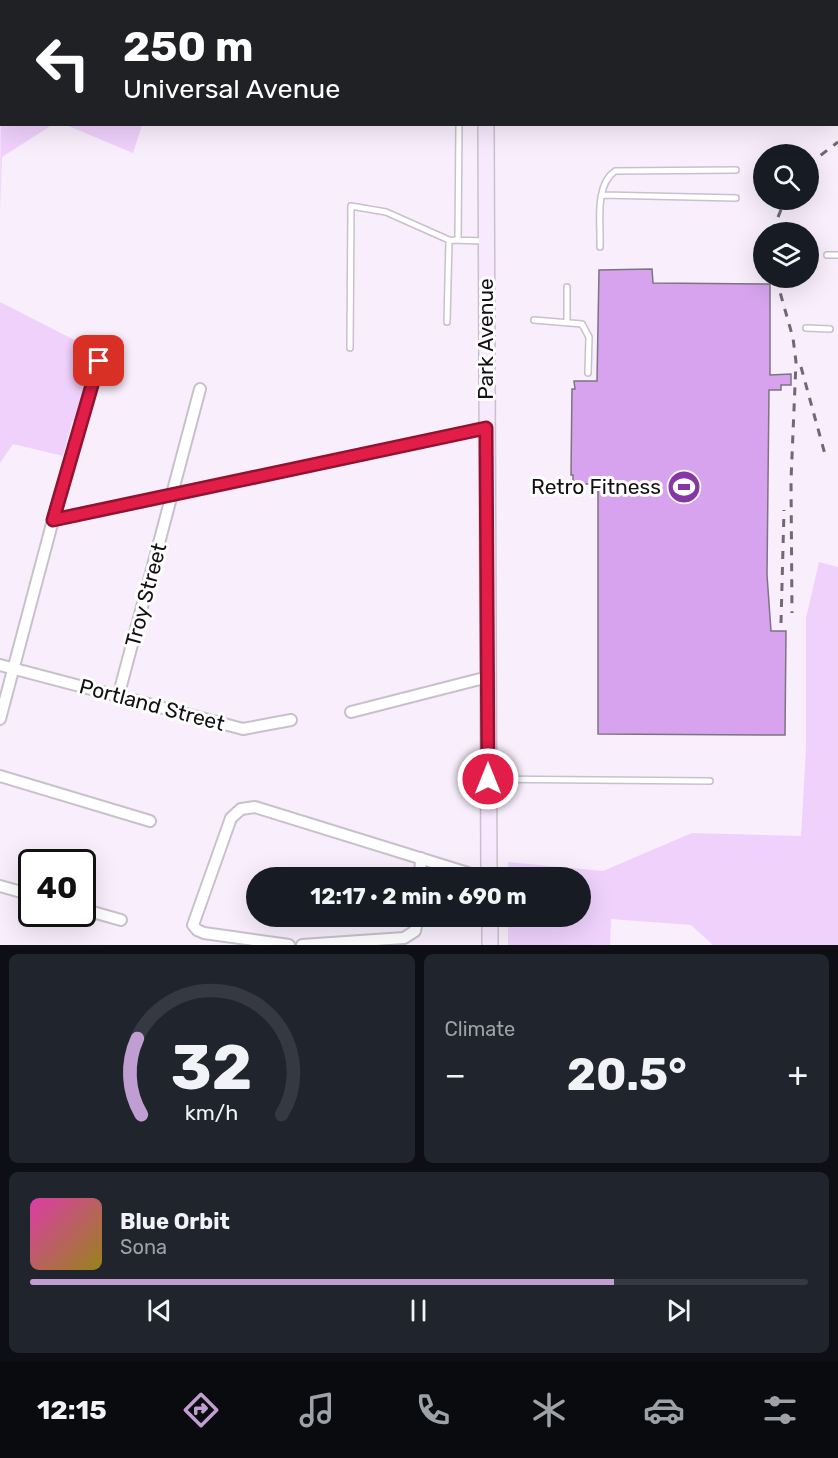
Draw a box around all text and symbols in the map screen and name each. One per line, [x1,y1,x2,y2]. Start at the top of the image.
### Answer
text: 250 m [123,22,253,72]
icon: left [24,24,102,102]
text: Universal Avenue [123,73,340,105]
map controls [753,144,819,288]
button: search [753,144,819,210]
button: layers [753,222,819,288]
street label: Park Avenue [473,278,498,400]
pin [73,335,124,386]
icon: arrive [82,344,115,377]
sports icon: Retro Fitness [666,469,702,505]
place label: Retro Fitness [531,474,661,499]
street label: Troy Street [120,540,171,650]
street label: Portland Street [77,673,227,736]
position arrow [456,747,520,811]
speed limit sign: 40 [18,849,96,927]
text: 12:17 · 2 min · 690 m [310,883,527,910]
text: Climate [445,1017,515,1041]
text: 32 [171,1031,253,1105]
text: 20.5° [567,1048,687,1101]
text: − [445,1055,466,1094]
text: + [787,1055,808,1094]
text: km/h [185,1101,239,1126]
text: Blue Orbit [120,1208,230,1235]
text: Sona [120,1235,167,1259]
icon: previous [143,1294,176,1327]
icon: pause [402,1294,435,1327]
icon: next [662,1294,695,1327]
icon: directions [180,1389,222,1431]
icon: music [296,1389,338,1431]
icon: phone [412,1389,454,1431]
icon: climate [528,1389,570,1431]
icon: car [643,1389,685,1431]
icon: filters [759,1389,801,1431]
text: 12:15 [37,1394,107,1426]

